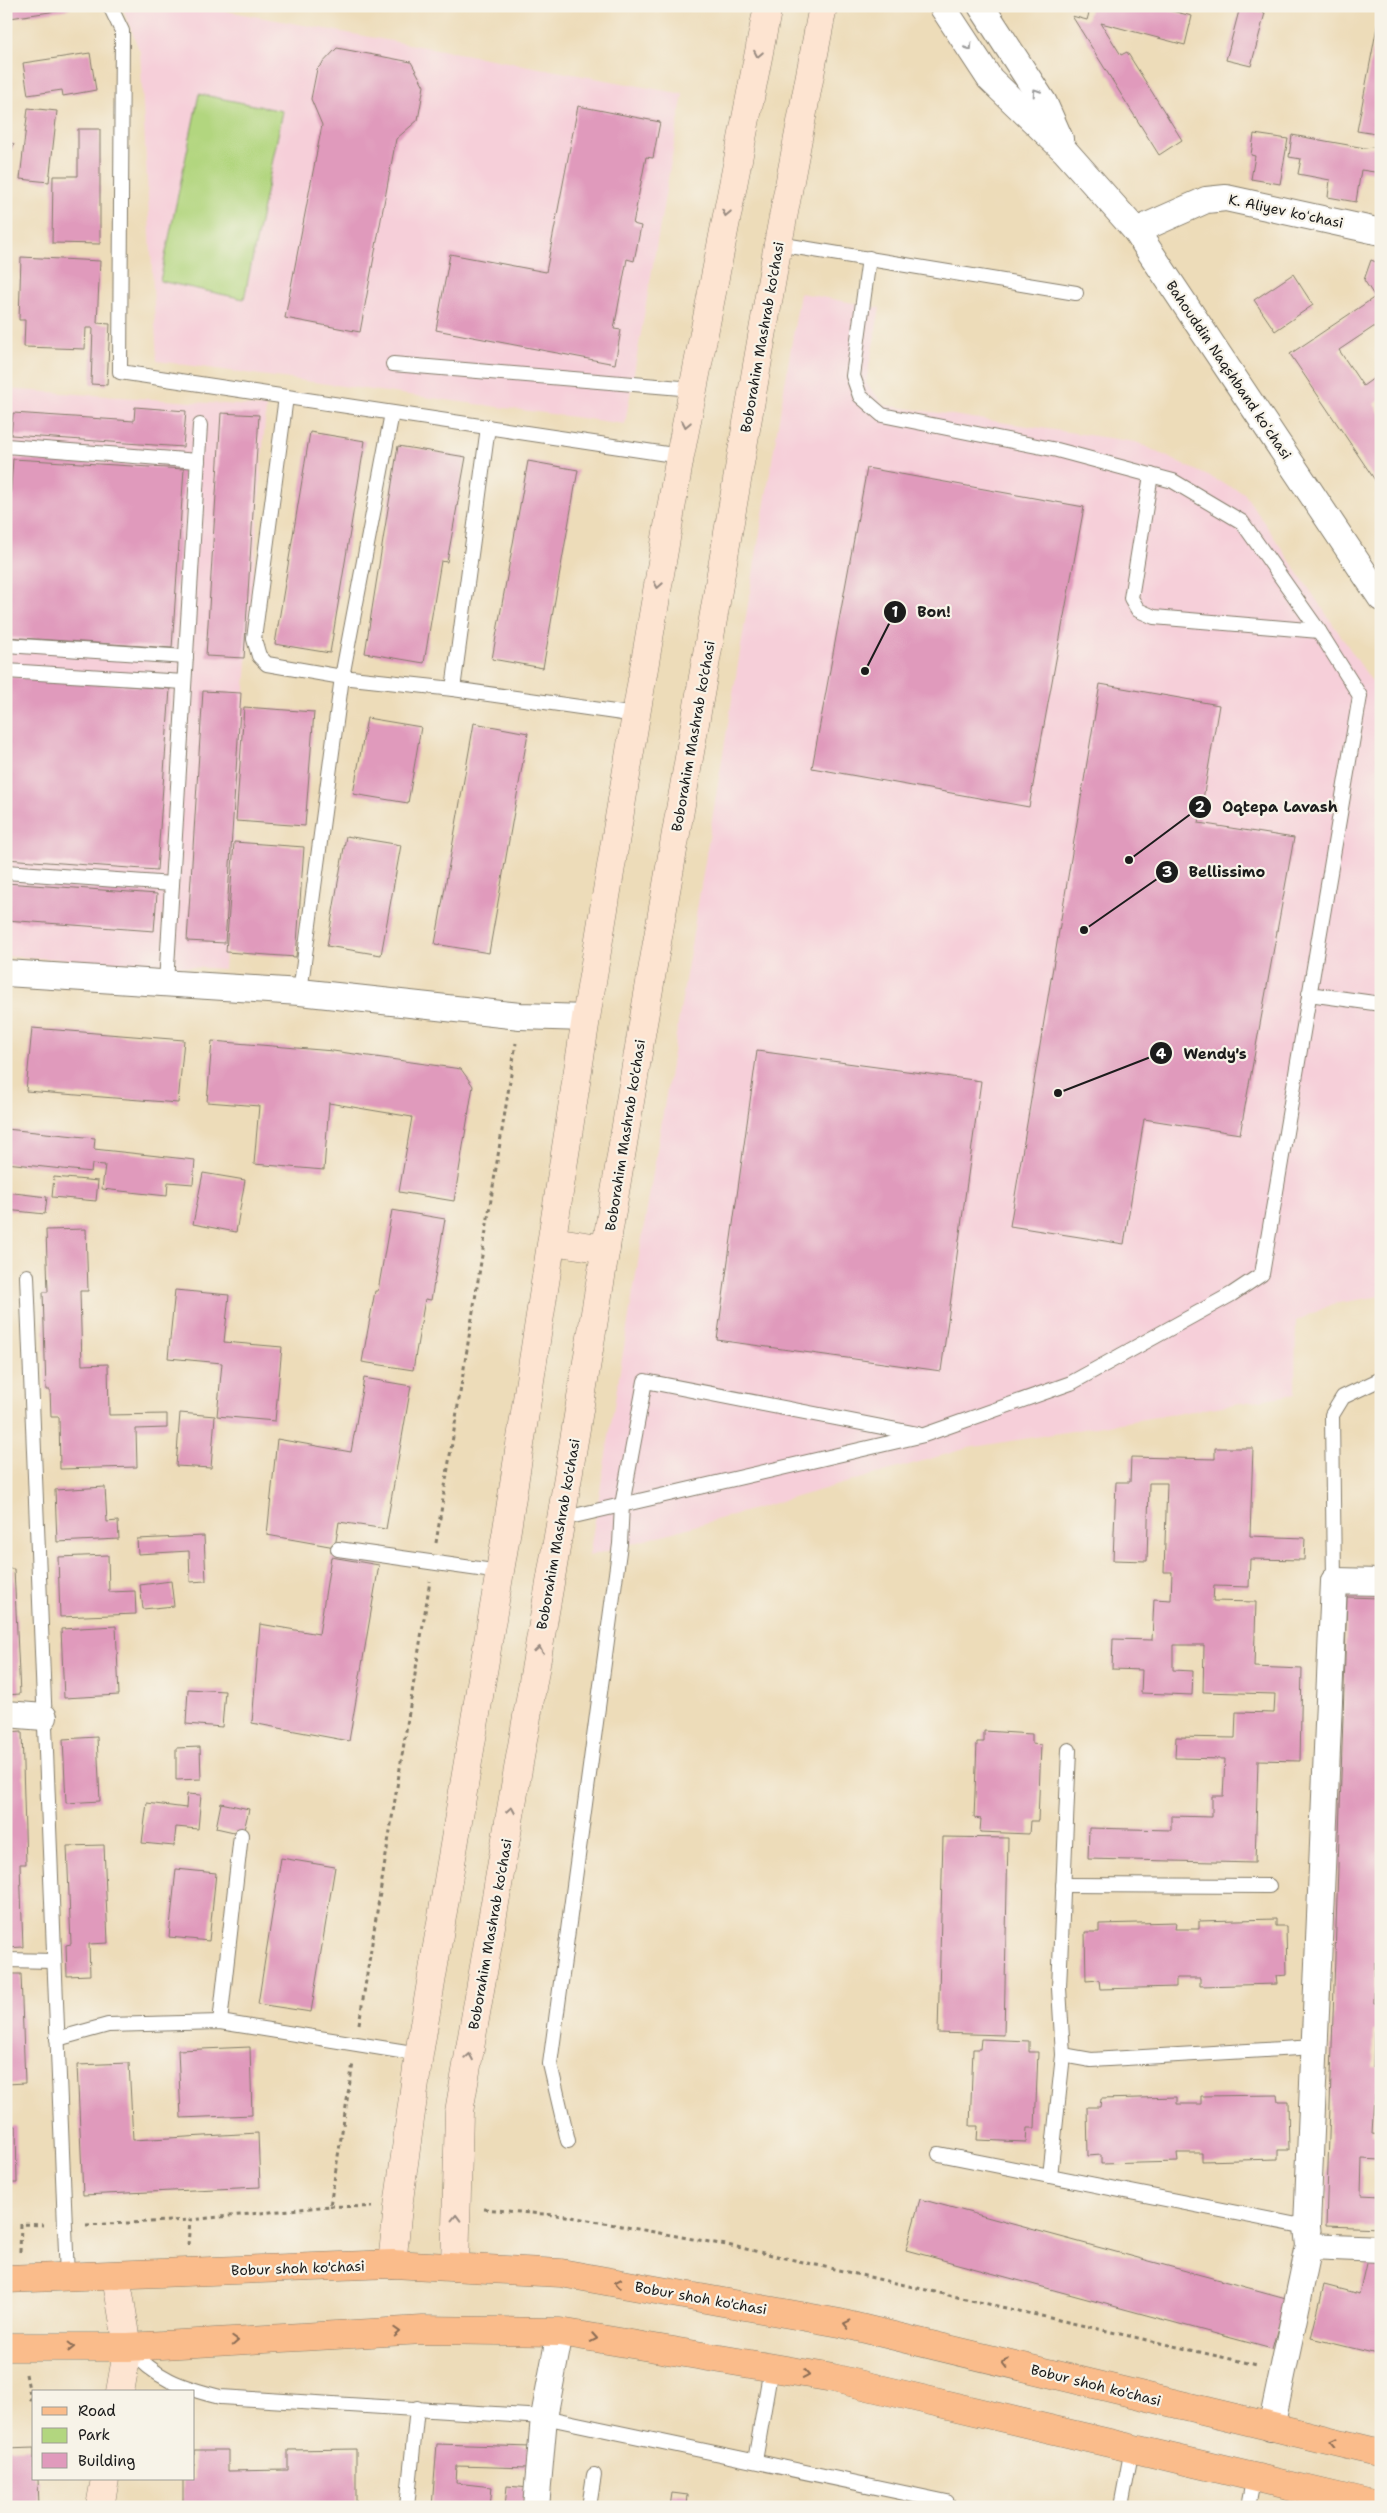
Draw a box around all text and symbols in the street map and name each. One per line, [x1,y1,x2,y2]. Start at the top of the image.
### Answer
one-way arrow [963,41,972,51]
one-way arrow [754,50,764,58]
one-way arrow [1033,88,1043,97]
street label: K. Aliyev koʻchasi [1227,190,1345,232]
one-way arrow [722,209,732,218]
street label: Boborahim Mashrab ko'chasi [736,240,788,434]
street label: Bahouddin Naqshband koʻchasi [1162,277,1296,463]
one-way arrow [681,420,692,429]
one-way arrow [653,580,663,589]
callout: Bon! [882,597,961,627]
text: 1 [892,602,899,622]
text: Bon! [917,602,951,622]
street label: Boborahim Mashrab ko'chasi [667,639,719,833]
callout: Oqtepa Lavash [1188,792,1348,822]
text: 2 [1195,797,1206,817]
text: Oqtepa Lavash [1222,797,1338,817]
callout: Bellissimo [1154,857,1276,887]
text: 3 [1162,862,1172,882]
text: Bellissimo [1189,862,1265,882]
street label: Boborahim Mashrab ko'chasi [601,1038,649,1232]
callout: Wendy's [1149,1038,1257,1068]
text: 4 [1156,1044,1167,1064]
text: Wendy's [1183,1044,1247,1064]
street label: Boborahim Mashrab ko'chasi [532,1437,584,1631]
one-way arrow [533,1646,543,1654]
one-way arrow [506,1806,516,1815]
street label: Boborahim Mashrab ko'chasi [464,1837,516,2031]
one-way arrow [463,2052,473,2061]
one-way arrow [451,2214,461,2222]
street label: Bobur shoh ko'chasi [231,2257,365,2279]
street label: Bobur shoh ko'chasi [634,2278,768,2318]
one-way arrow [614,2279,623,2289]
one-way arrow [843,2319,852,2330]
one-way arrow [393,2326,401,2337]
one-way arrow [589,2332,598,2342]
one-way arrow [231,2336,239,2347]
one-way arrow [67,2342,75,2352]
one-way arrow [1001,2358,1010,2369]
street label: Bobur shoh ko'chasi [1029,2360,1163,2410]
one-way arrow [801,2368,810,2378]
legend [32,2390,195,2480]
text: Road [78,2401,116,2421]
text: Park [78,2425,110,2445]
one-way arrow [1329,2437,1338,2448]
text: Building [78,2451,135,2471]

